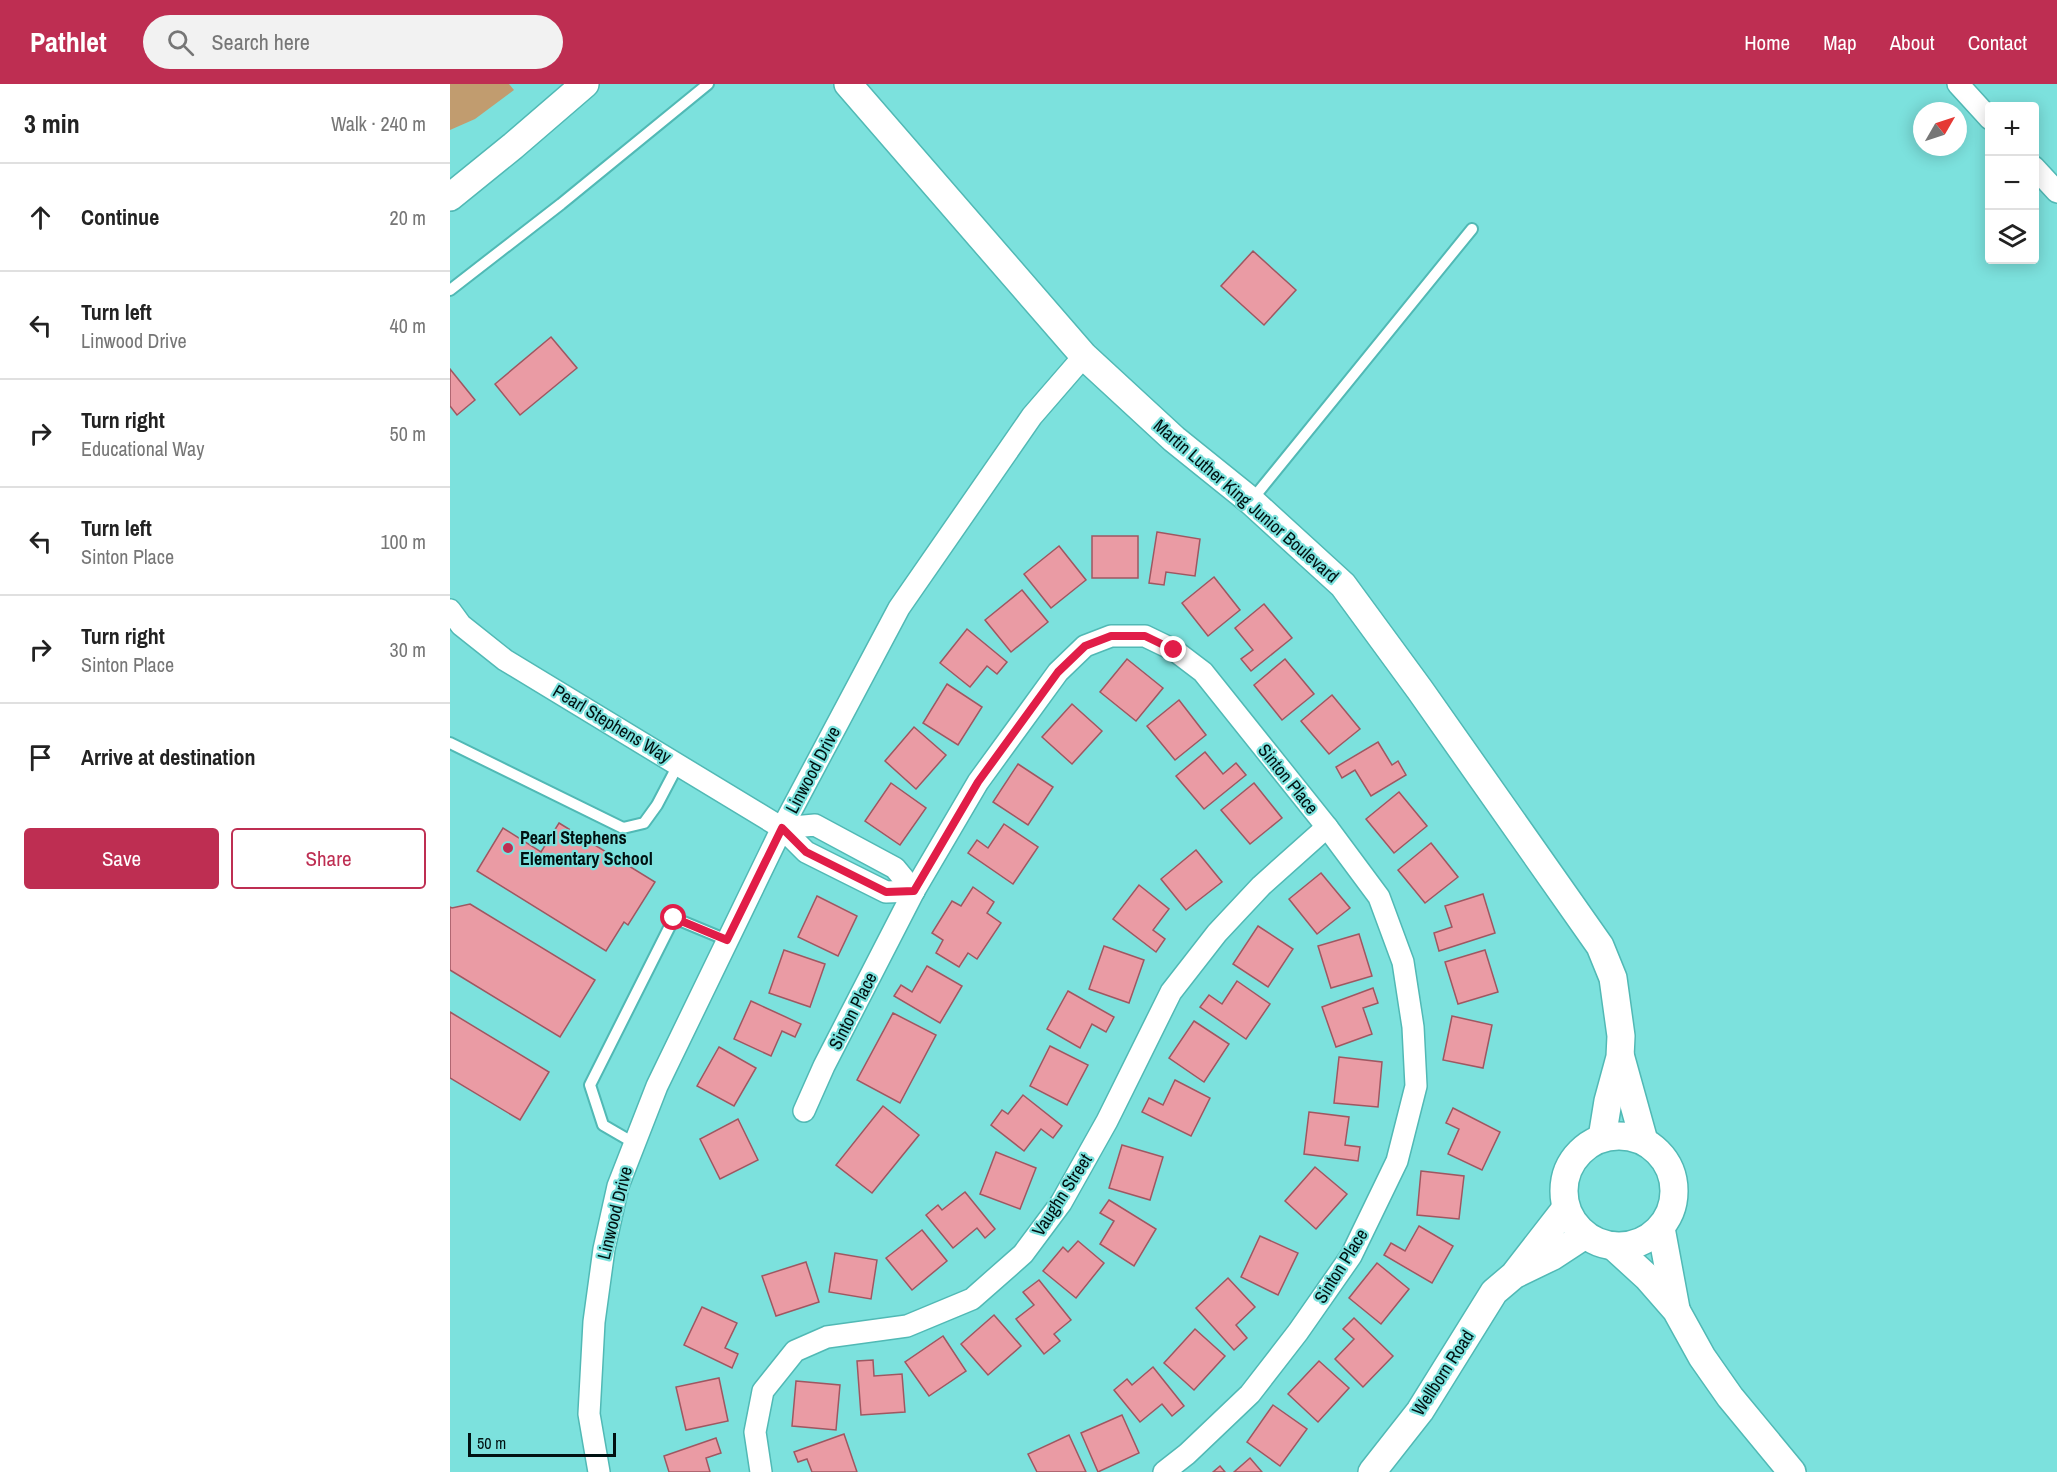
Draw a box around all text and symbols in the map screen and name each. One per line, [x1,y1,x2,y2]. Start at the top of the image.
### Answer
search box [143,15,563,69]
text: Pathlet [30,23,107,61]
icon: search [164,26,197,59]
text: Search here [212,27,310,57]
text: Home [1744,28,1790,57]
text: Map [1823,28,1857,57]
text: About [1890,28,1935,57]
text: Contact [1968,28,2027,57]
north arrow [1913,102,1967,156]
map controls [1985,102,2039,264]
button: + [1985,102,2039,156]
text: 3 min [24,106,80,141]
text: Walk · 240 m [331,110,426,137]
button: − [1985,156,2039,210]
icon: ahead [24,201,57,234]
text: Continue [81,202,159,232]
text: 20 m [390,204,426,231]
button: layers [1985,210,2039,264]
text: Turn left [81,297,152,327]
icon: left [24,309,57,342]
text: 40 m [390,312,426,339]
text: Linwood Drive [81,327,187,354]
text: Turn right [81,405,165,435]
street label: Martin Luther King Junior Boulevard [1148,413,1344,588]
icon: right [24,417,57,450]
text: 50 m [390,420,426,447]
text: Educational Way [81,435,204,462]
text: Turn left [81,513,152,543]
icon: left [24,525,57,558]
text: 100 m [380,528,426,555]
text: Sinton Place [81,543,174,570]
text: Turn right [81,621,165,651]
icon: right [24,633,57,666]
text: 30 m [390,636,426,663]
route end [1160,636,1186,662]
text: Sinton Place [81,651,174,678]
street label: Pearl Stephens Way [548,678,677,769]
street label: Linwood Drive [779,722,846,818]
street label: Sinton Place [1252,738,1324,819]
icon: arrive [24,741,57,774]
text: Arrive at destination [81,742,255,772]
place label: Pearl Stephens Elementary School [520,825,653,871]
button: Save [24,828,219,889]
button: Share [231,828,426,889]
marker: Pearl Stephens Elementary School [501,841,515,855]
route start [660,904,686,930]
street label: Sinton Place [822,968,883,1054]
street label: Vaughn Street [1026,1149,1097,1241]
street label: Linwood Drive [591,1164,638,1262]
street label: Sinton Place [1308,1224,1373,1308]
street label: Wellborn Road [1406,1325,1480,1420]
scale bar [468,1430,616,1458]
text: 50 m [477,1432,506,1454]

